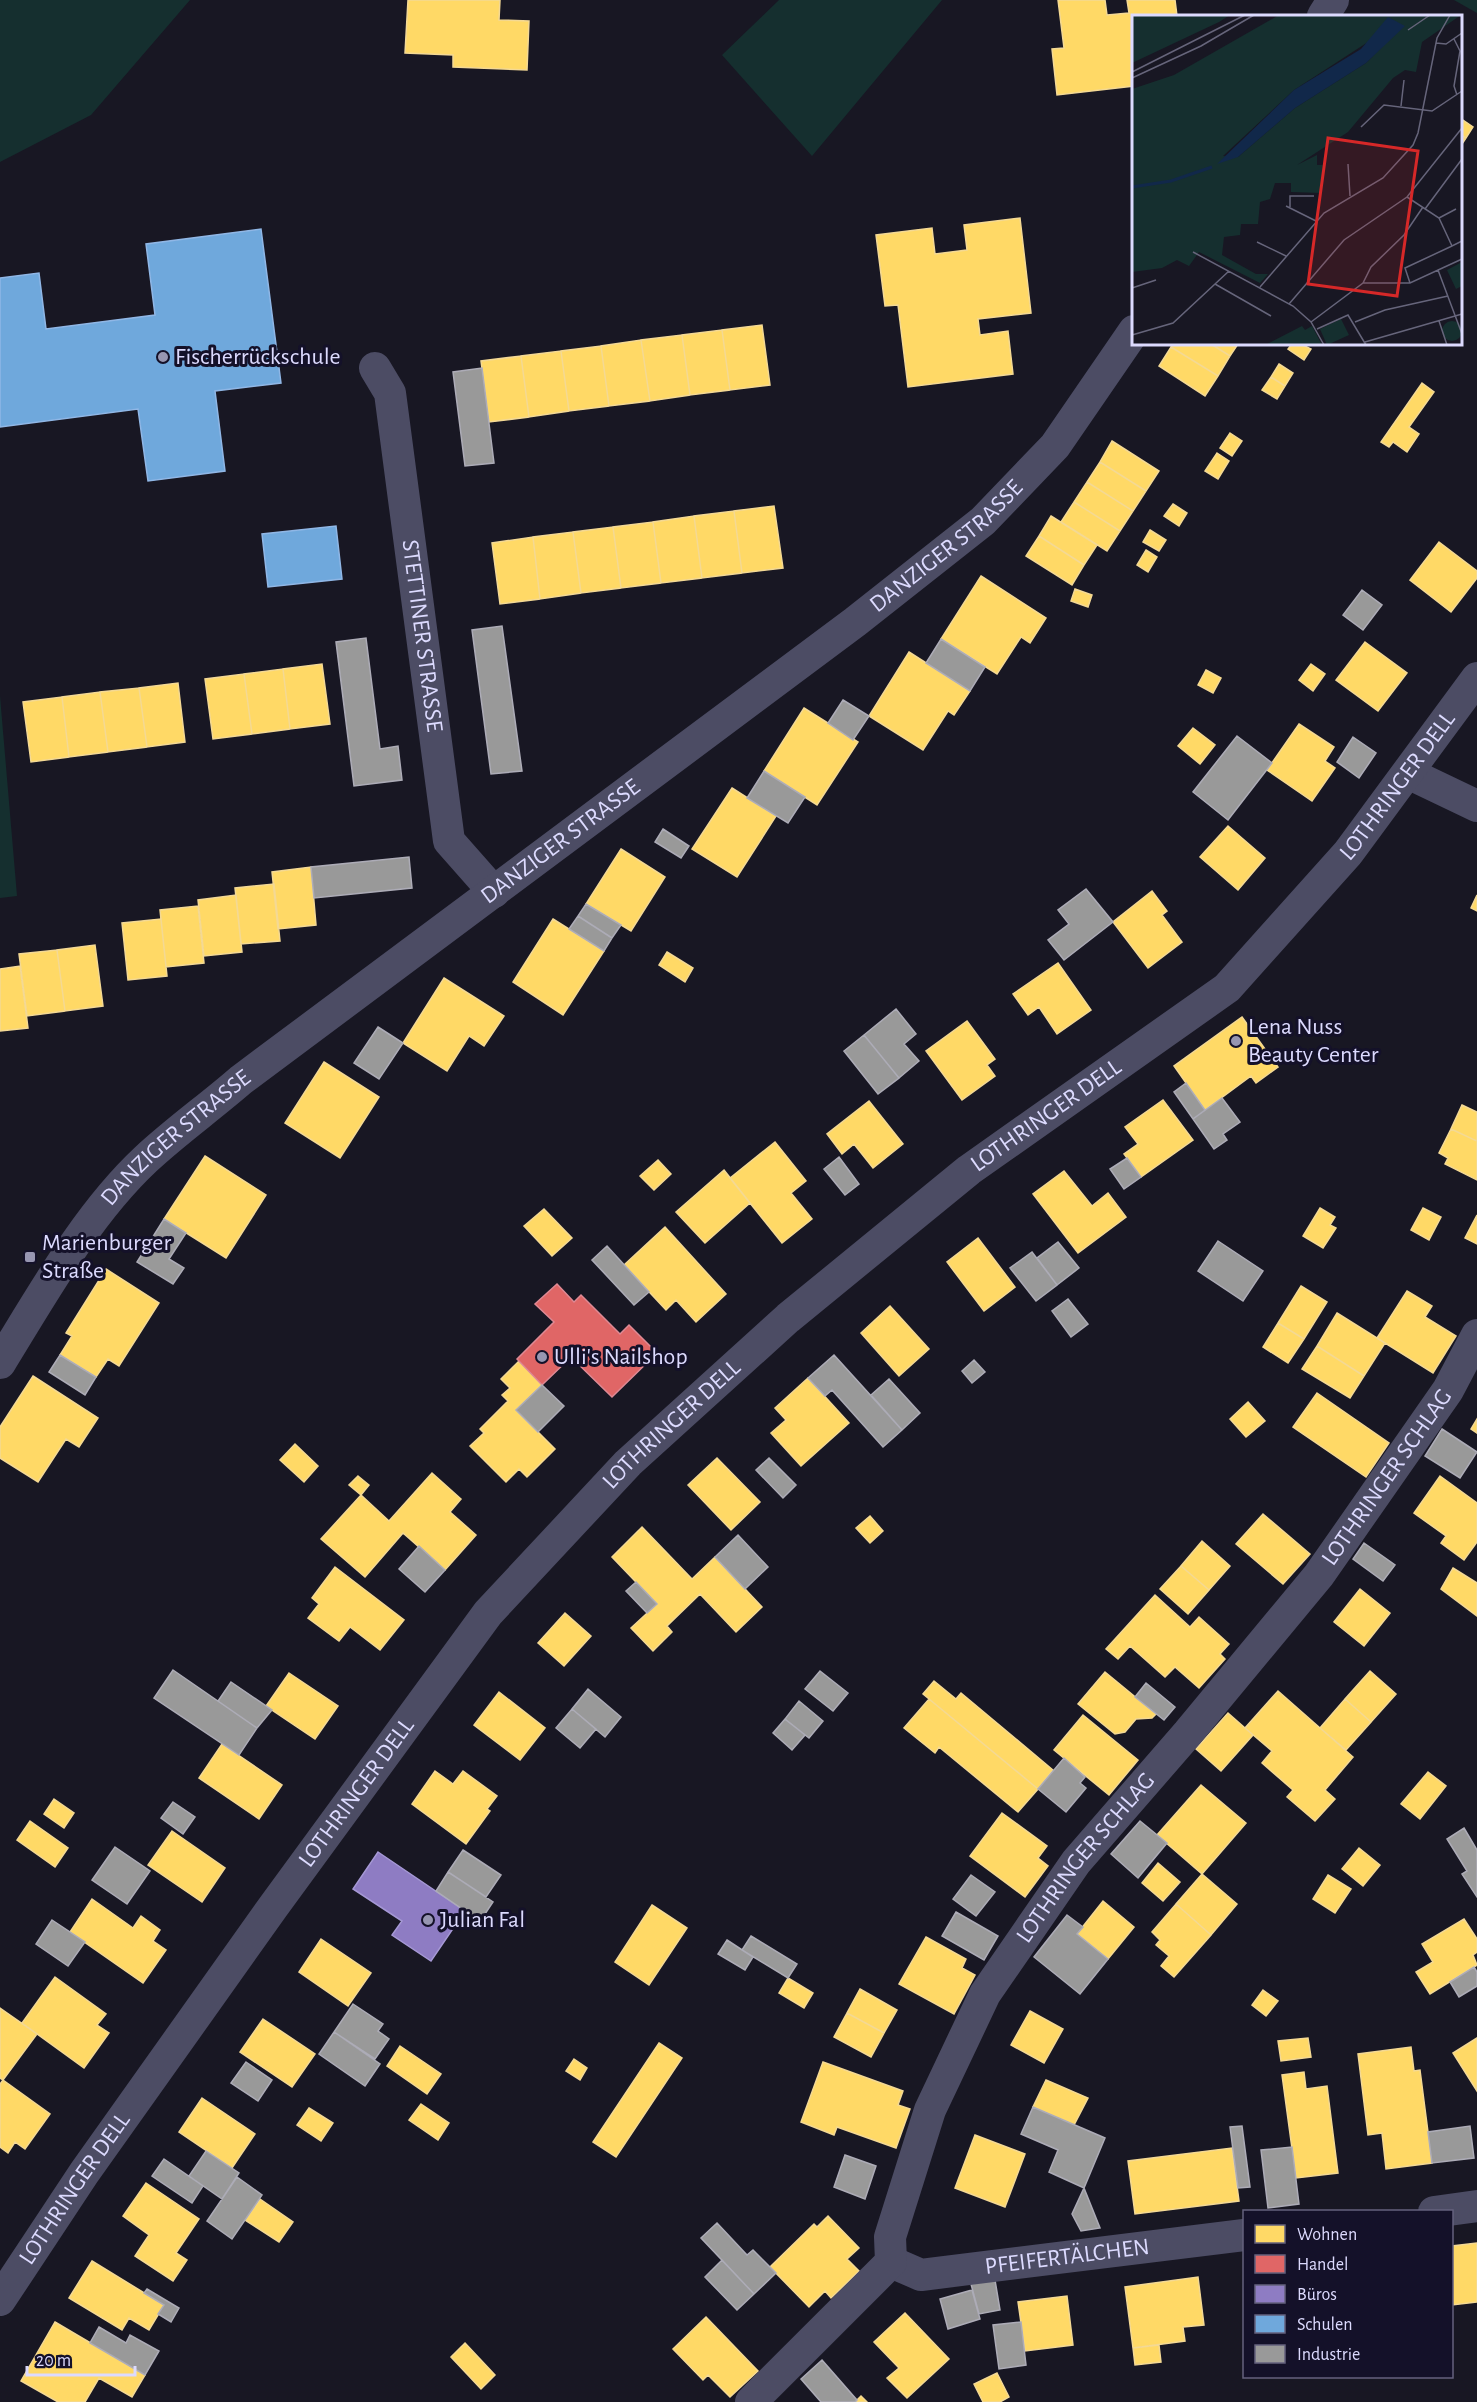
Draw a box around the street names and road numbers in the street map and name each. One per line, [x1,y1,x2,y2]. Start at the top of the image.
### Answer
street label: DANZIGER STRASSE [866,475,1028,617]
street label: STETTINER STRASSE [397,538,447,734]
street label: LOTHRINGER DELL [1335,707,1460,865]
street label: DANZIGER STRASSE [477,774,645,908]
street label: LOTHRINGER DELL [967,1055,1126,1177]
street label: DANZIGER STRASSE [96,1065,255,1210]
street label: LOTHRINGER DELL [598,1355,745,1494]
street label: LOTHRINGER SCHLAG [1318,1385,1457,1570]
street label: LOTHRINGER DELL [294,1714,419,1872]
street label: LOTHRINGER SCHLAG [1012,1768,1160,1947]
street label: LOTHRINGER DELL [15,2108,135,2269]
street label: PFEIFERTÄLCHEN [983,2235,1151,2279]

